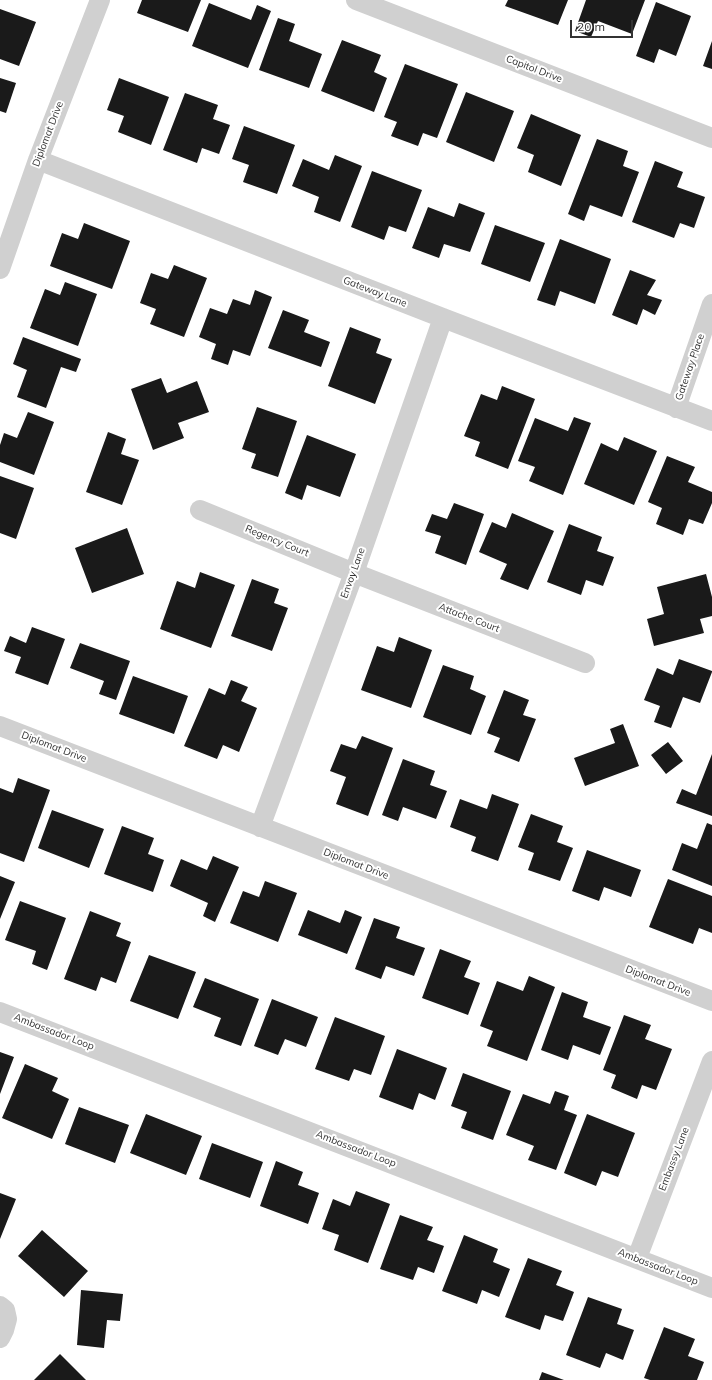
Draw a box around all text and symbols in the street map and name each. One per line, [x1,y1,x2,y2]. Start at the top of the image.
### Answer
scale bar [572,12,635,38]
text: 20 m [577,19,605,34]
street label: Capitol Drive [504,53,564,85]
street label: Diplomat Drive [30,100,66,168]
street label: Gateway Lane [341,274,409,310]
street label: Gateway Place [673,332,707,402]
street label: Regency Court [243,523,311,559]
street label: Envoy Lane [338,546,368,600]
street label: Attache Court [437,601,501,635]
street label: Diplomat Drive [20,729,88,765]
street label: Diplomat Drive [322,846,390,882]
street label: Diplomat Drive [624,963,692,999]
street label: Ambassador Loop [12,1011,96,1053]
street label: Embassy Lane [656,1126,692,1192]
street label: Ambassador Loop [314,1128,398,1170]
street label: Ambassador Loop [616,1246,700,1288]

